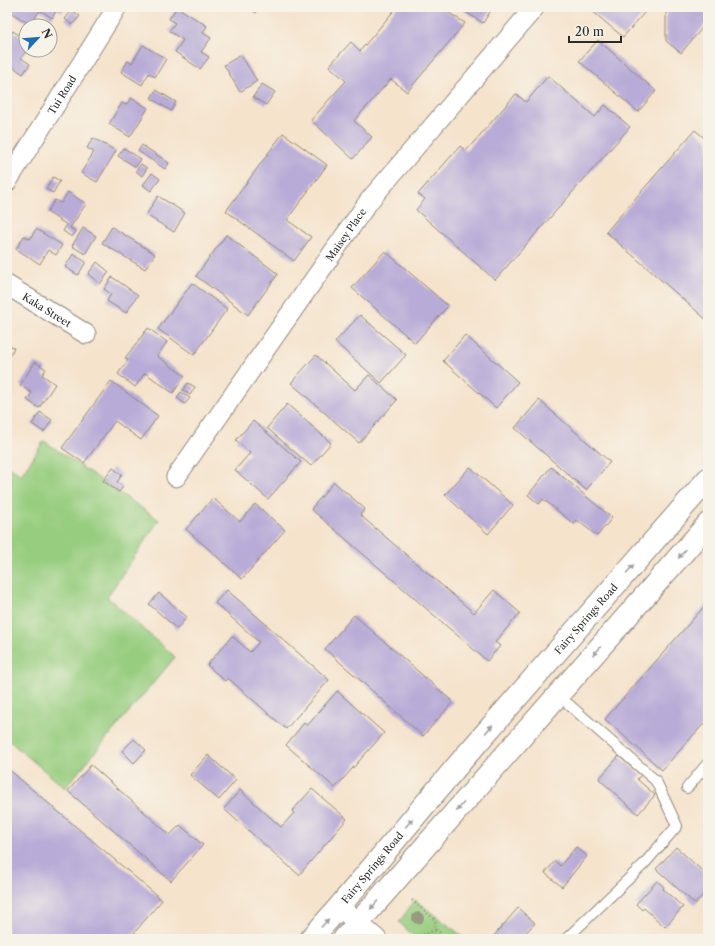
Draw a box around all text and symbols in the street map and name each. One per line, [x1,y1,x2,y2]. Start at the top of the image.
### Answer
north arrow [18,18,58,58]
scale bar [569,18,621,44]
text: 20 m [575,24,604,39]
text: N [39,26,56,41]
street label: Tui Road [45,73,79,117]
street label: Maisey Place [323,205,369,264]
street label: Kaka Street [20,290,74,330]
one-way arrow [678,548,687,559]
one-way arrow [626,563,635,574]
street label: Fairy Springs Road [552,581,620,657]
one-way arrow [592,646,601,657]
one-way arrow [485,724,494,735]
one-way arrow [455,802,464,813]
one-way arrow [405,818,414,828]
street label: Fairy Springs Road [339,829,406,906]
one-way arrow [369,900,379,910]
one-way arrow [320,918,330,928]

